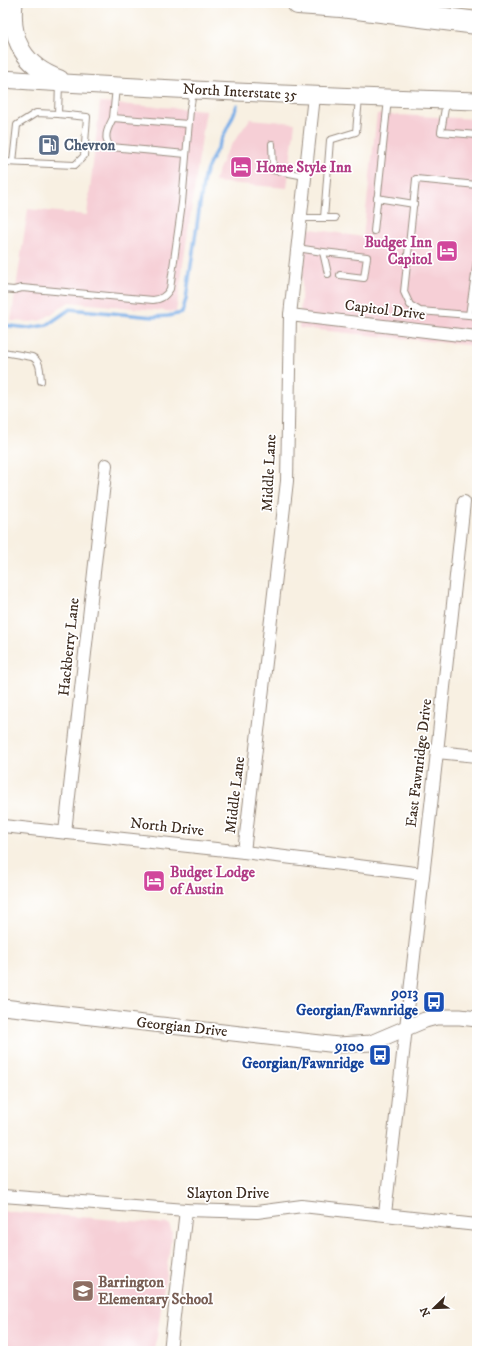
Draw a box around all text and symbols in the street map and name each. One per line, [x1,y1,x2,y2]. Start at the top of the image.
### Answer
street label: North Interstate 35 [182,80,298,105]
fuel station icon: Chevron [36,132,62,158]
place label: Chevron [64,136,115,155]
hotel icon: Home Style Inn [228,154,254,180]
place label: Home Style Inn [256,158,352,177]
place label: Budget Inn Capitol [364,233,432,269]
hotel icon: Budget Inn Capitol [434,238,460,264]
street label: Capitol Drive [344,296,426,324]
street label: Middle Lane [257,434,281,512]
street label: Hackberry Lane [54,597,84,697]
street label: East Fawnridge Drive [402,698,436,828]
street label: Middle Lane [221,755,249,835]
street label: North Drive [129,814,205,840]
place label: Budget Lodge of Austin [170,863,256,899]
hotel icon: Budget Lodge of Austin [141,868,167,894]
place label: 9013 Georgian/Fawnridge [296,984,419,1020]
bus stop icon: 9013 Georgian/Fawnridge [421,989,447,1015]
street label: Georgian Drive [135,1013,229,1041]
place label: 9100 Georgian/Fawnridge [242,1037,365,1073]
bus stop icon: 9100 Georgian/Fawnridge [367,1042,393,1068]
street label: Slayton Drive [187,1184,269,1203]
place label: Barrington Elementary School [98,1273,213,1309]
school or university icon: Barrington Elementary School [70,1278,96,1304]
north arrow [414,1288,454,1328]
text: N [418,1305,434,1318]

